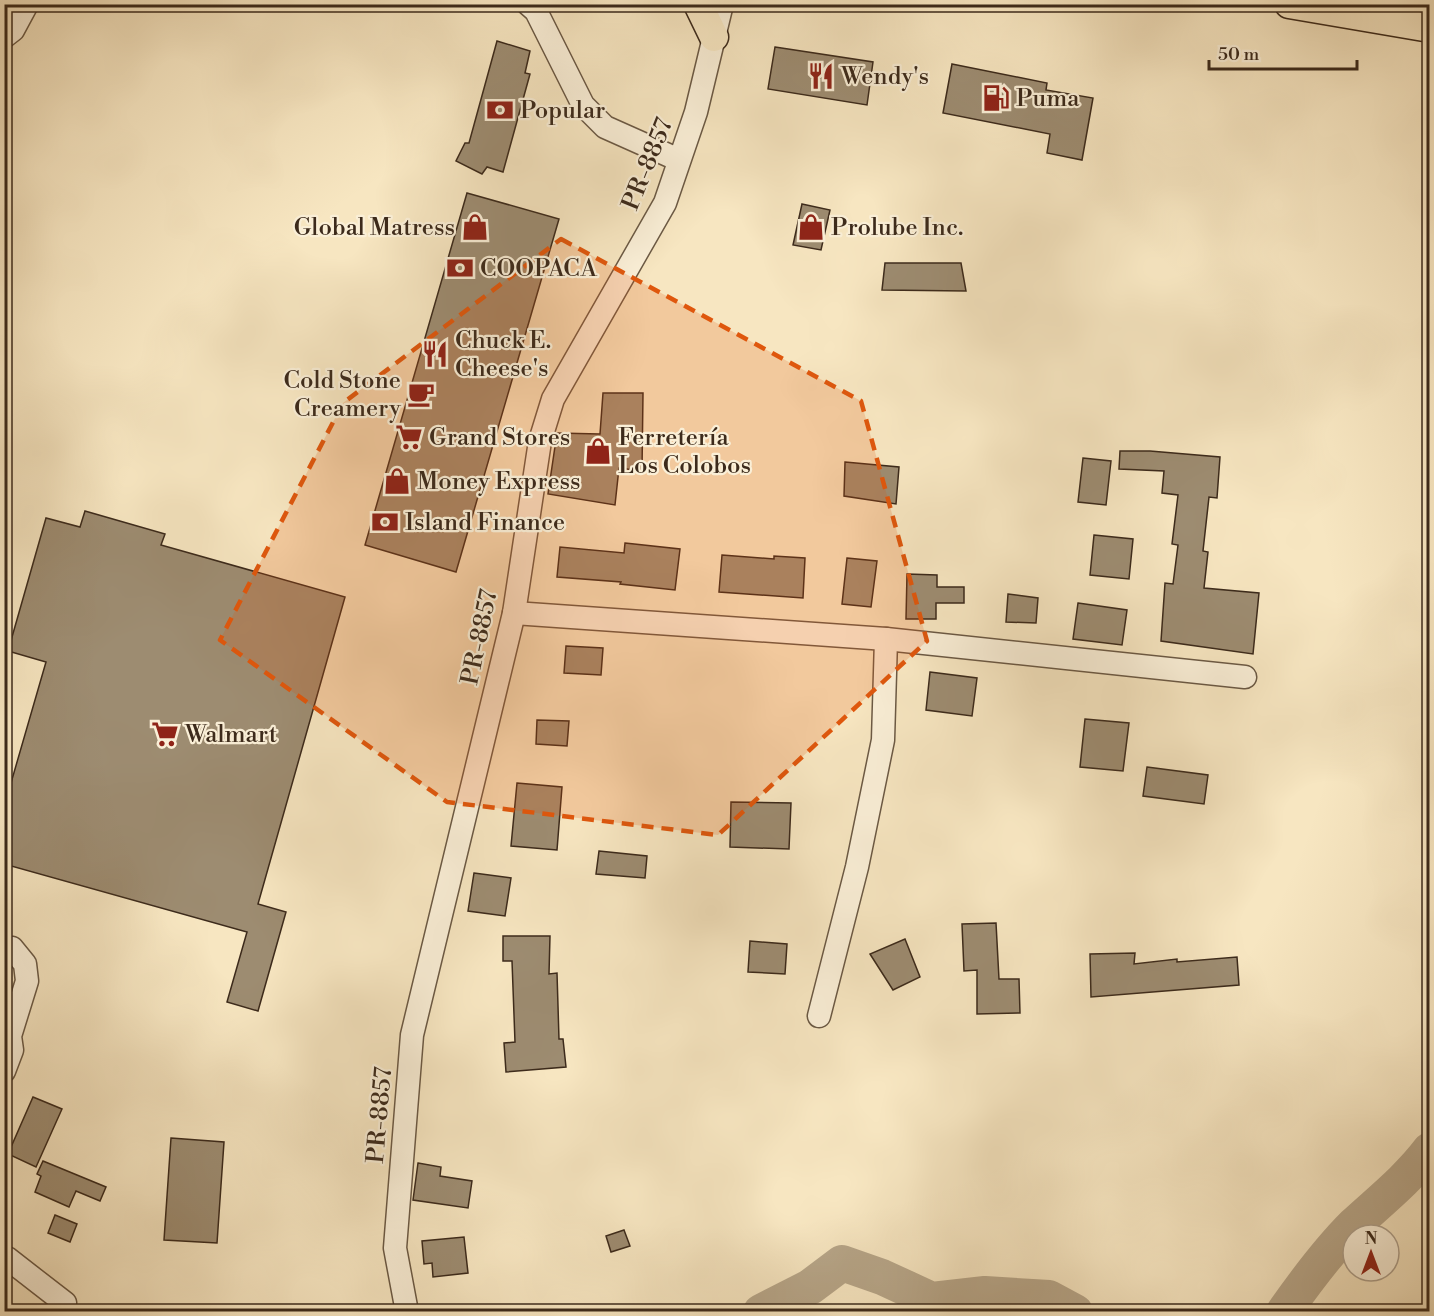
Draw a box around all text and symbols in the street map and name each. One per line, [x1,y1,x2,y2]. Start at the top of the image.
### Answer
scale bar [1209,33,1358,71]
text: 50 m [1218,43,1260,66]
restaurant icon: Wendy's [806,61,836,91]
place label: Wendy's [840,62,929,92]
fuel station icon: Puma [981,83,1011,113]
place label: Puma [1016,84,1080,114]
bank icon: Popular [485,95,515,125]
place label: Popular [520,96,605,126]
street label: PR-8857 [616,114,680,215]
shop icon: Global Matress [460,212,490,242]
shop icon: Prolube Inc. [796,212,826,242]
place label: Global Matress [294,213,455,243]
place label: Prolube Inc. [831,213,963,243]
bank icon: COOPACA [445,253,475,283]
place label: COOPACA [480,254,598,284]
place label: Chuck E. Cheese's [455,326,551,384]
restaurant icon: Chuck E. Cheese's [420,339,450,369]
place label: Cold Stone Creamery [283,366,401,424]
cafe icon: Cold Stone Creamery [406,379,436,409]
supermarket icon: Grand Stores [394,422,424,452]
place label: Grand Stores [429,423,570,453]
place label: Ferretería Los Colobos [618,423,751,481]
shop icon: Ferretería Los Colobos [583,436,613,466]
shop icon: Money Express [382,466,412,496]
place label: Money Express [417,467,581,497]
bank icon: Island Finance [370,507,400,537]
place label: Island Finance [405,508,565,538]
street label: PR-8857 [455,587,505,688]
supermarket icon: Walmart [150,719,180,749]
place label: Walmart [184,720,278,750]
street label: PR-8857 [361,1066,399,1165]
north arrow [1341,1223,1401,1283]
text: N [1365,1229,1378,1249]

